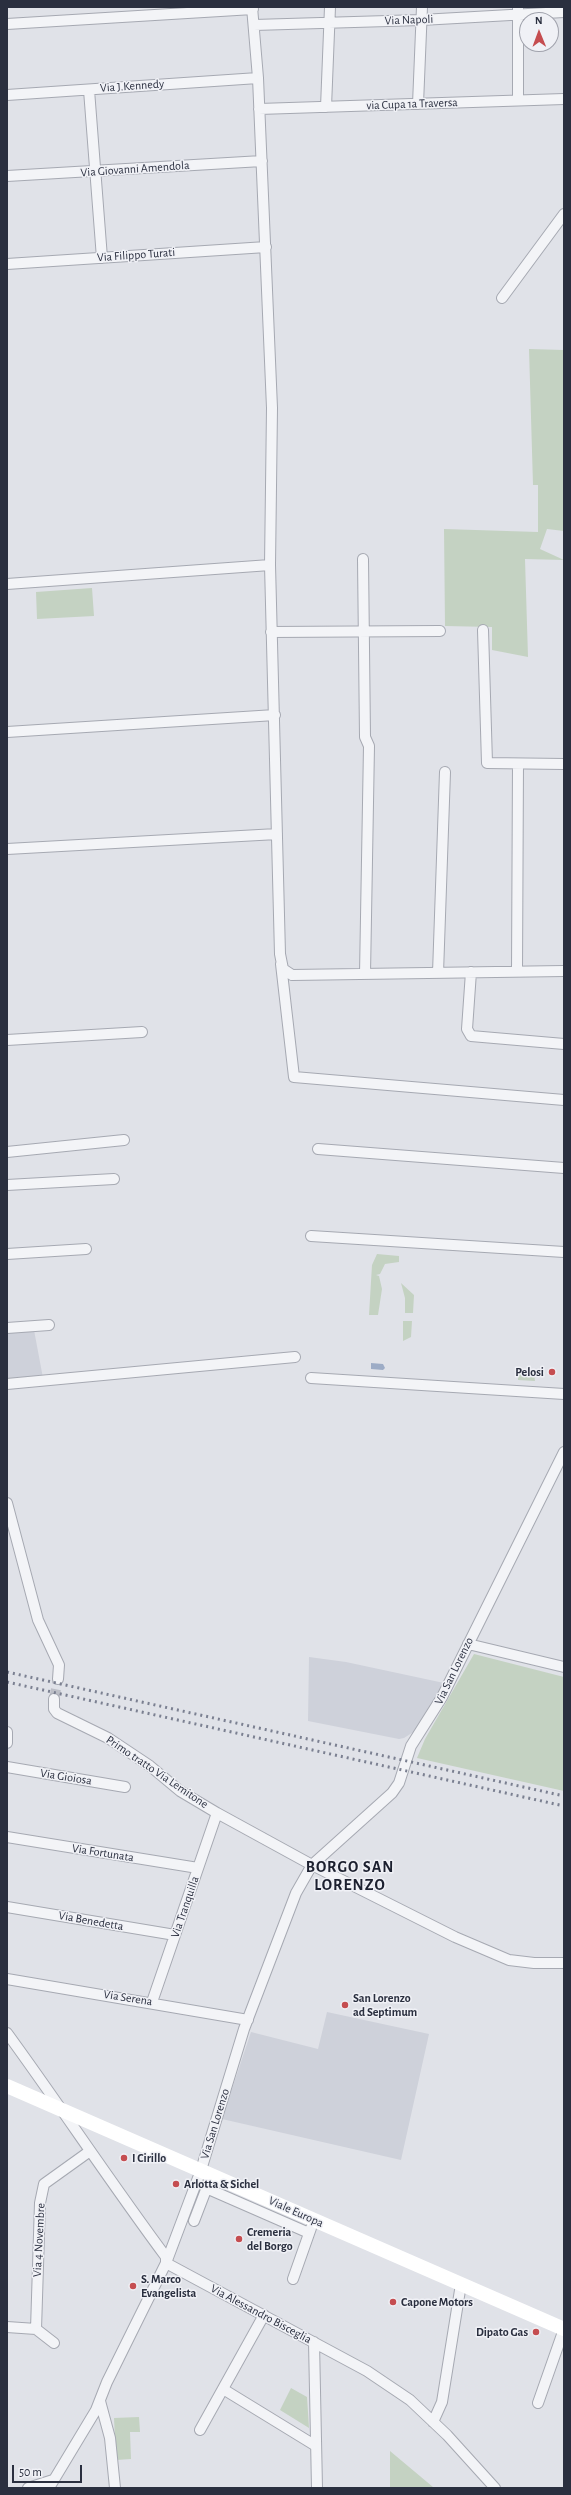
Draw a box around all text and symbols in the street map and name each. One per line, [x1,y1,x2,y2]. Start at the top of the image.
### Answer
street label: Via Napoli [384,12,434,28]
north arrow [519,12,559,52]
text: N [535,15,543,26]
street label: Via J.Kennedy [99,77,165,95]
street label: via Cupa 1a Traversa [366,95,458,113]
street label: Via Giovanni Amendola [80,158,190,180]
street label: Via Filippo Turati [96,245,176,265]
place label: Pelosi [515,1365,544,1379]
marker: Pelosi [547,1367,557,1377]
street label: Via San Lorenzo [432,1635,476,1707]
street label: Primo tratto Via Lemitone [103,1732,211,1812]
street label: Via Gioiosa [39,1766,93,1788]
street label: Via Fortunata [71,1841,135,1865]
district label: BORGO SAN LORENZO [306,1857,394,1895]
street label: Via Tranquilla [168,1874,202,1940]
street label: Via Benedetta [57,1908,125,1934]
street label: Via Serena [103,1987,153,2009]
place label: San Lorenzo ad Septimum [353,1991,417,2019]
marker: San Lorenzo ad Septimum [340,2000,350,2010]
street label: Via San Lorenzo [197,2087,233,2161]
place label: I Cirillo [132,2151,166,2165]
marker: I Cirillo [119,2153,129,2163]
place label: Arlotta & Sichel [184,2177,259,2191]
marker: Arlotta & Sichel [171,2179,181,2189]
street label: Viale Europa [266,2193,326,2231]
street label: Via 4 Novembre [30,2203,48,2277]
place label: Cremeria del Borgo [247,2225,293,2253]
marker: Cremeria del Borgo [234,2234,244,2244]
place label: S. Marco Evangelista [141,2272,196,2300]
marker: S. Marco Evangelista [128,2281,138,2291]
street label: Via Alessandro Bisceglia [208,2281,314,2347]
place label: Capone Motors [401,2295,473,2309]
marker: Capone Motors [388,2297,398,2307]
place label: Dipato Gas [476,2325,528,2339]
marker: Dipato Gas [531,2327,541,2337]
scale bar [14,2457,84,2483]
text: 50 m [19,2466,42,2478]

